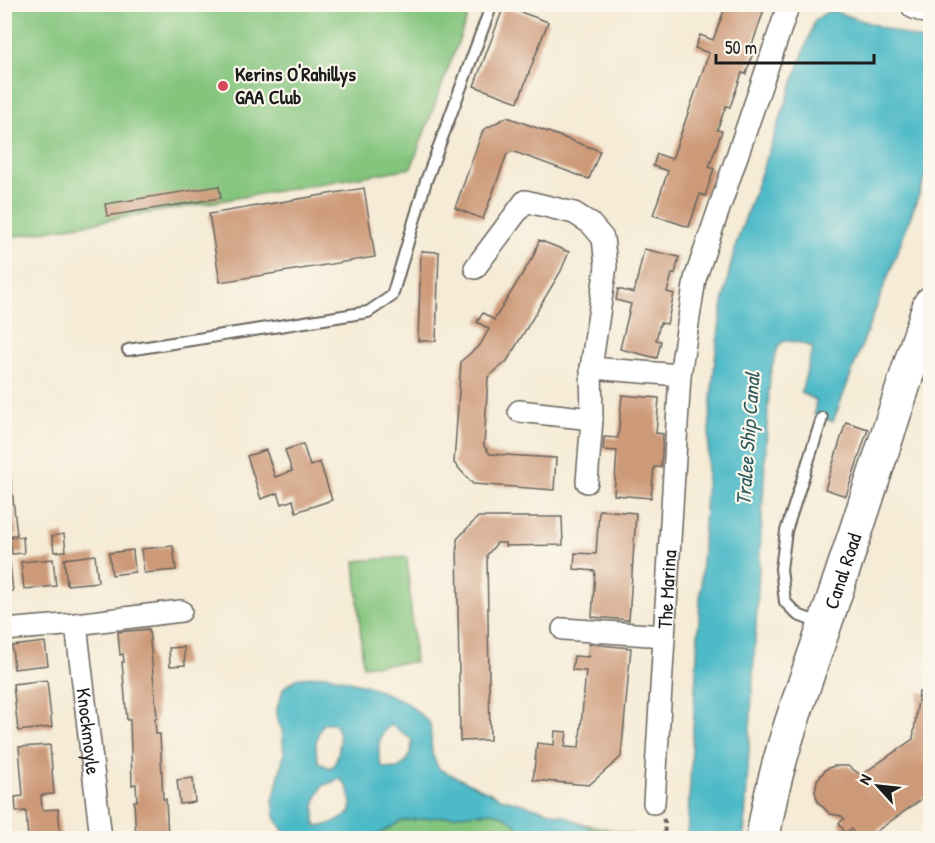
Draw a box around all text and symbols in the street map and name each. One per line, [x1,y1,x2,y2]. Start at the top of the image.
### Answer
scale bar [716,27,874,65]
text: 50 m [725,35,757,60]
place label: Kerins O'Rahillys GAA Club [235,60,356,110]
marker: Kerins O'Rahillys GAA Club [216,79,230,93]
water label: Tralee Ship Canal [728,370,767,506]
street label: Canal Road [817,529,868,612]
street label: The Marina [651,549,682,630]
street label: Knockmoyle [71,686,107,776]
north arrow [848,756,908,816]
text: N [853,770,877,788]

